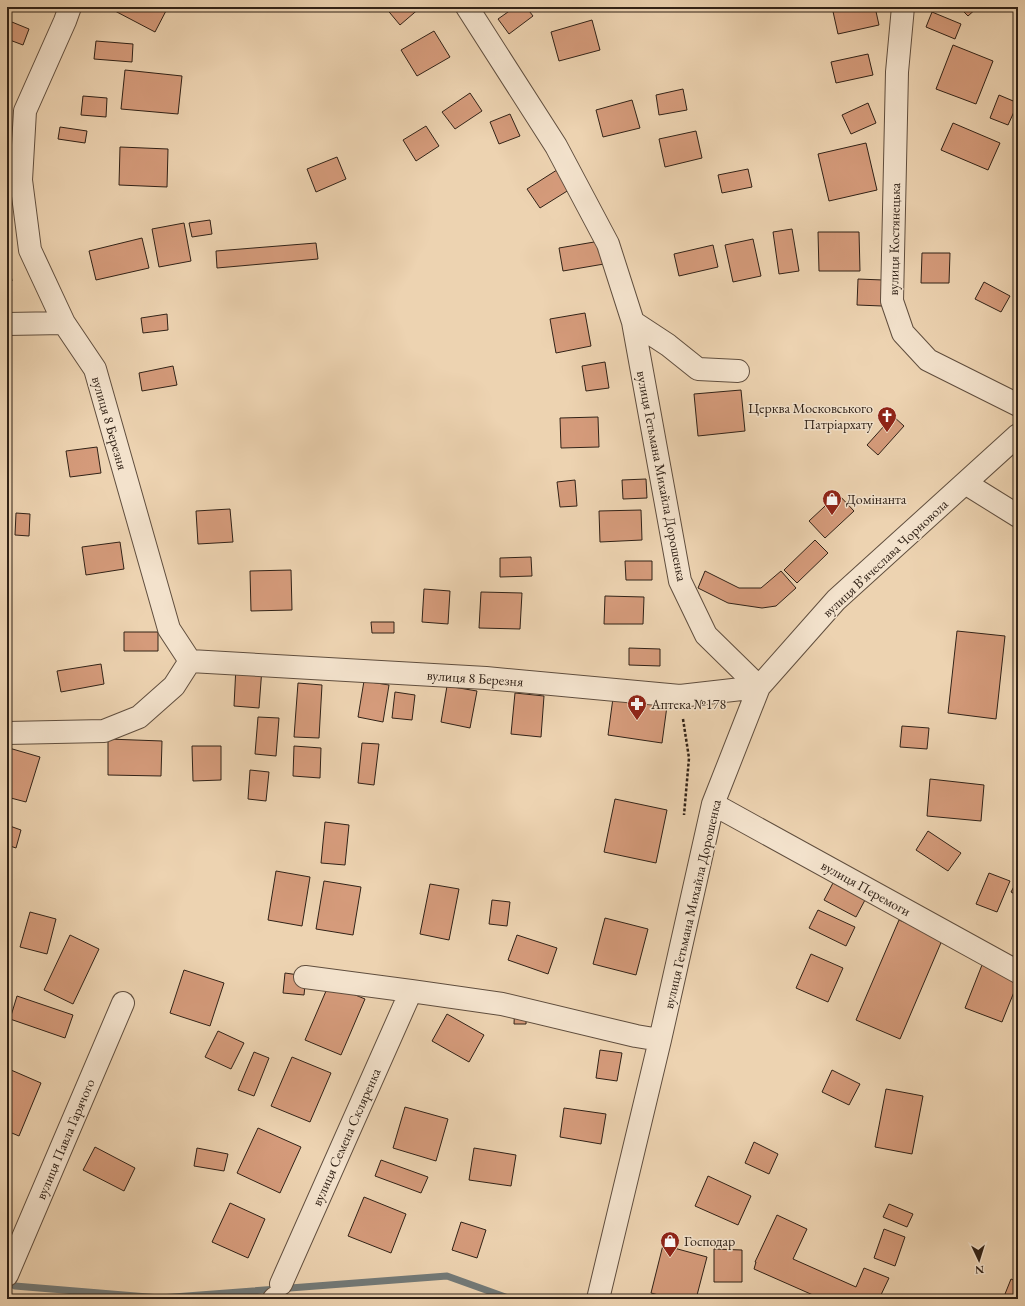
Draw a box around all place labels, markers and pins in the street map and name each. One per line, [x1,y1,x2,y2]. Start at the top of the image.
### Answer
place label: Церква Московського Патріархату [748,399,874,433]
church icon: Церква Московського Патріархату [876,405,898,433]
shop icon: Домінанта [821,488,843,516]
place label: Домінанта [846,490,907,508]
pharmacy icon: Аптека №178 [626,693,648,721]
place label: Аптека №178 [650,695,726,713]
shop icon: Господар [659,1230,681,1258]
place label: Господар [684,1232,735,1250]

